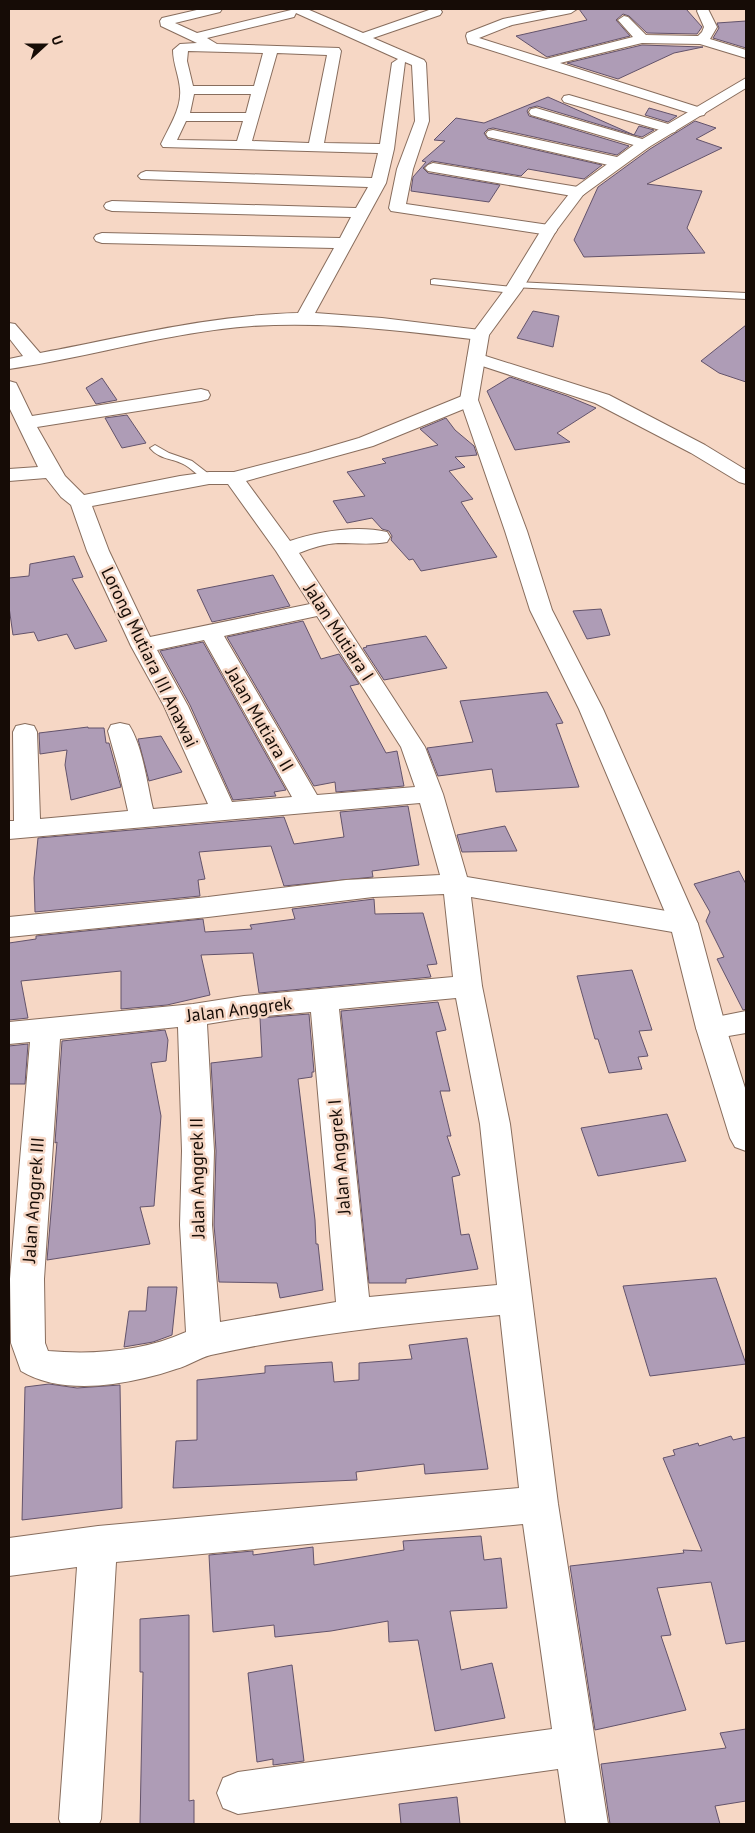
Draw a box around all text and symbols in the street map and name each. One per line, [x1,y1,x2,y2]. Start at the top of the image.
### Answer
north arrow [20,20,70,70]
text: U [47,33,67,48]
street label: Lorong Mutiara III Anawai [96,563,204,751]
street label: Jalan Mutiara I [298,578,379,685]
street label: Jalan Mutiara II [220,662,299,775]
street label: Jalan Anggrek [184,991,293,1027]
street label: Jalan Anggrek I [323,1098,356,1217]
street label: Jalan Anggrek II [184,1117,210,1240]
street label: Jalan Anggrek III [17,1136,49,1265]

